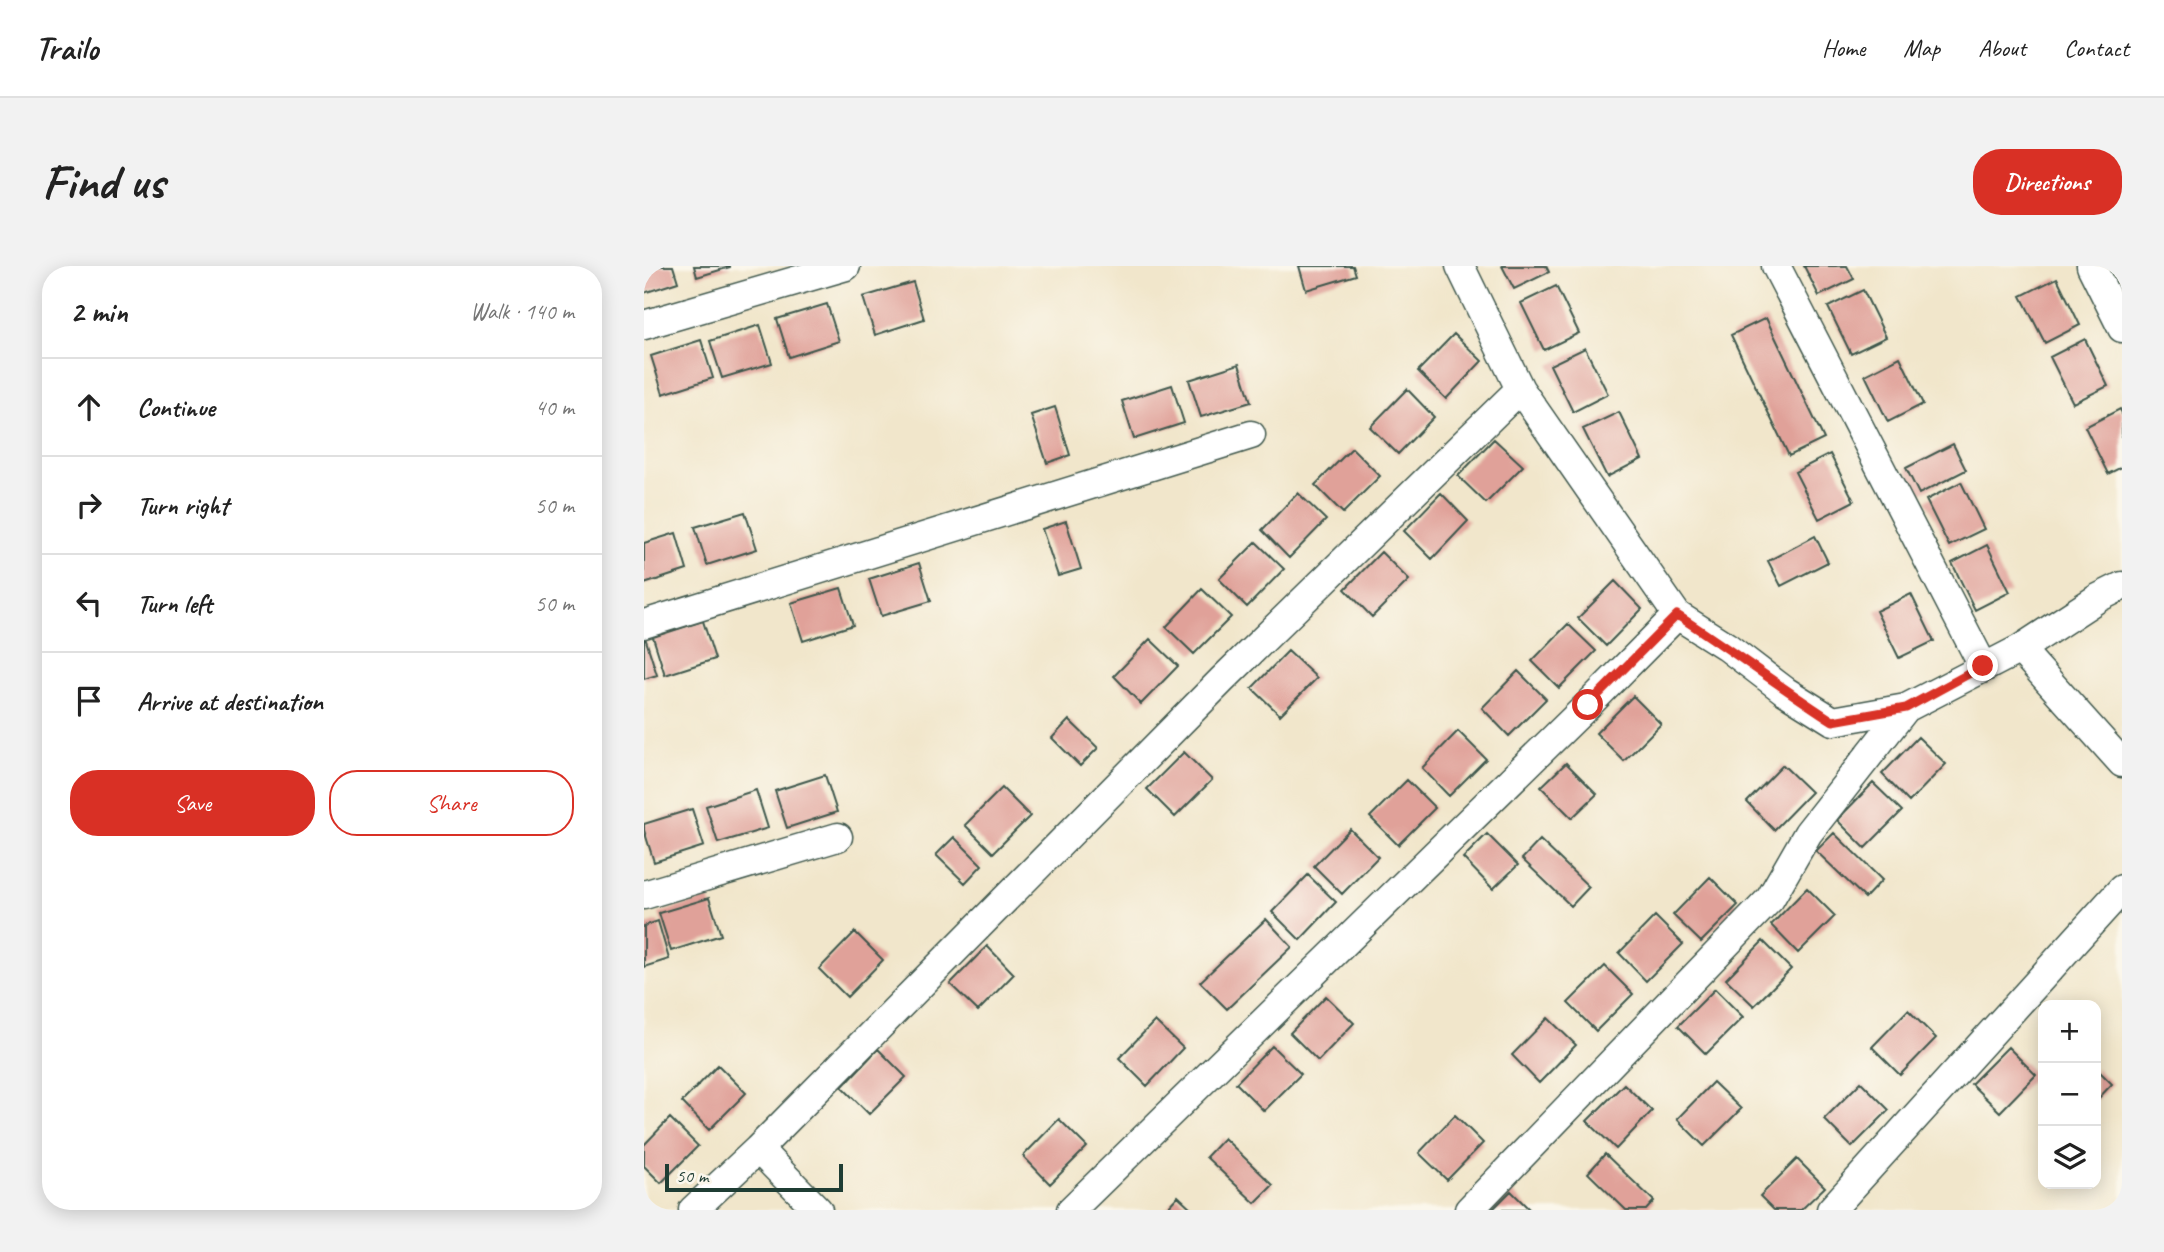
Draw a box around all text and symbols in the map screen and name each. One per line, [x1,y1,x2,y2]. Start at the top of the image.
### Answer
text: Trailo [35,27,98,69]
text: Home [1822,33,1865,63]
text: Map [1903,33,1940,63]
text: About [1978,33,2026,63]
text: Contact [2064,33,2129,63]
button: Directions [1973,149,2122,215]
text: Find us [42,151,164,213]
text: 2 min [70,293,127,331]
text: Walk · 140 m [470,297,574,326]
icon: ahead [70,388,108,426]
text: Continue [137,391,215,424]
text: 40 m [535,393,574,422]
icon: right [70,486,108,524]
text: Turn right [137,489,228,522]
text: 50 m [535,491,574,520]
icon: left [70,584,108,622]
text: Turn left [137,587,212,620]
text: 50 m [535,589,574,618]
route end [1967,650,1998,681]
icon: arrive [70,682,108,720]
text: Arrive at destination [137,685,323,718]
route start [1572,689,1603,720]
button: Save [70,770,315,836]
button: Share [329,770,574,836]
map controls [2038,1000,2101,1189]
button: + [2038,1000,2101,1063]
button: − [2038,1063,2101,1126]
button: layers [2038,1126,2101,1189]
scale bar [665,1161,844,1193]
text: 50 m [676,1164,708,1188]

